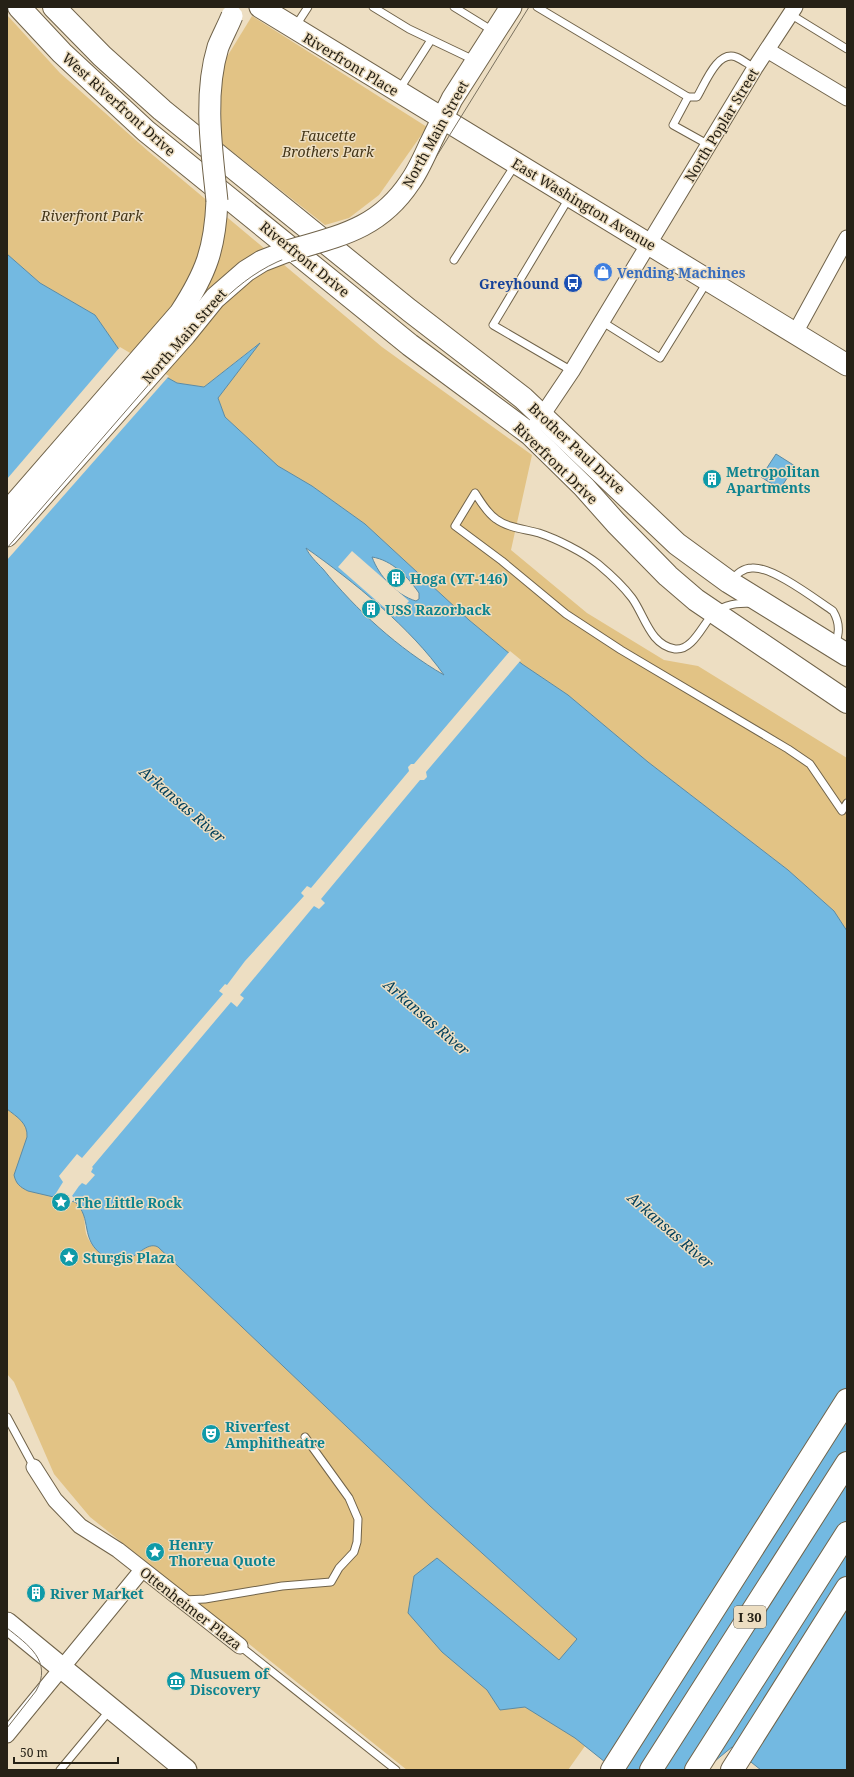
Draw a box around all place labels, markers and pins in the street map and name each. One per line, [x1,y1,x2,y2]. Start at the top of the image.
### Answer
shop icon: Vending Machines [592,261,614,283]
place label: Vending Machines [617,263,746,282]
bus stop icon: Greyhound [562,272,584,294]
place label: Greyhound [479,274,559,293]
place label: Metropolitan Apartments [726,462,820,497]
building icon: Metropolitan Apartments [701,468,723,490]
building icon: Hoga (YT-146) [385,567,407,589]
place label: Hoga (YT-146) [410,569,508,588]
building icon: USS Razorback [360,598,382,620]
place label: USS Razorback [385,600,491,619]
place icon: The Little Rock [50,1191,72,1213]
place label: The Little Rock [75,1193,182,1212]
place icon: Sturgis Plaza [58,1246,80,1268]
place label: Sturgis Plaza [83,1248,175,1267]
place label: Riverfest Amphitheatre [225,1417,325,1452]
theatre icon: Riverfest Amphitheatre [200,1423,222,1445]
place label: Henry Thoreua Quote [169,1535,275,1570]
place icon: Henry Thoreua Quote [144,1541,166,1563]
building icon: River Market [25,1582,47,1604]
place label: River Market [50,1584,144,1603]
place label: Musuem of Discovery [190,1664,270,1699]
museum icon: Musuem of Discovery [165,1670,187,1692]

